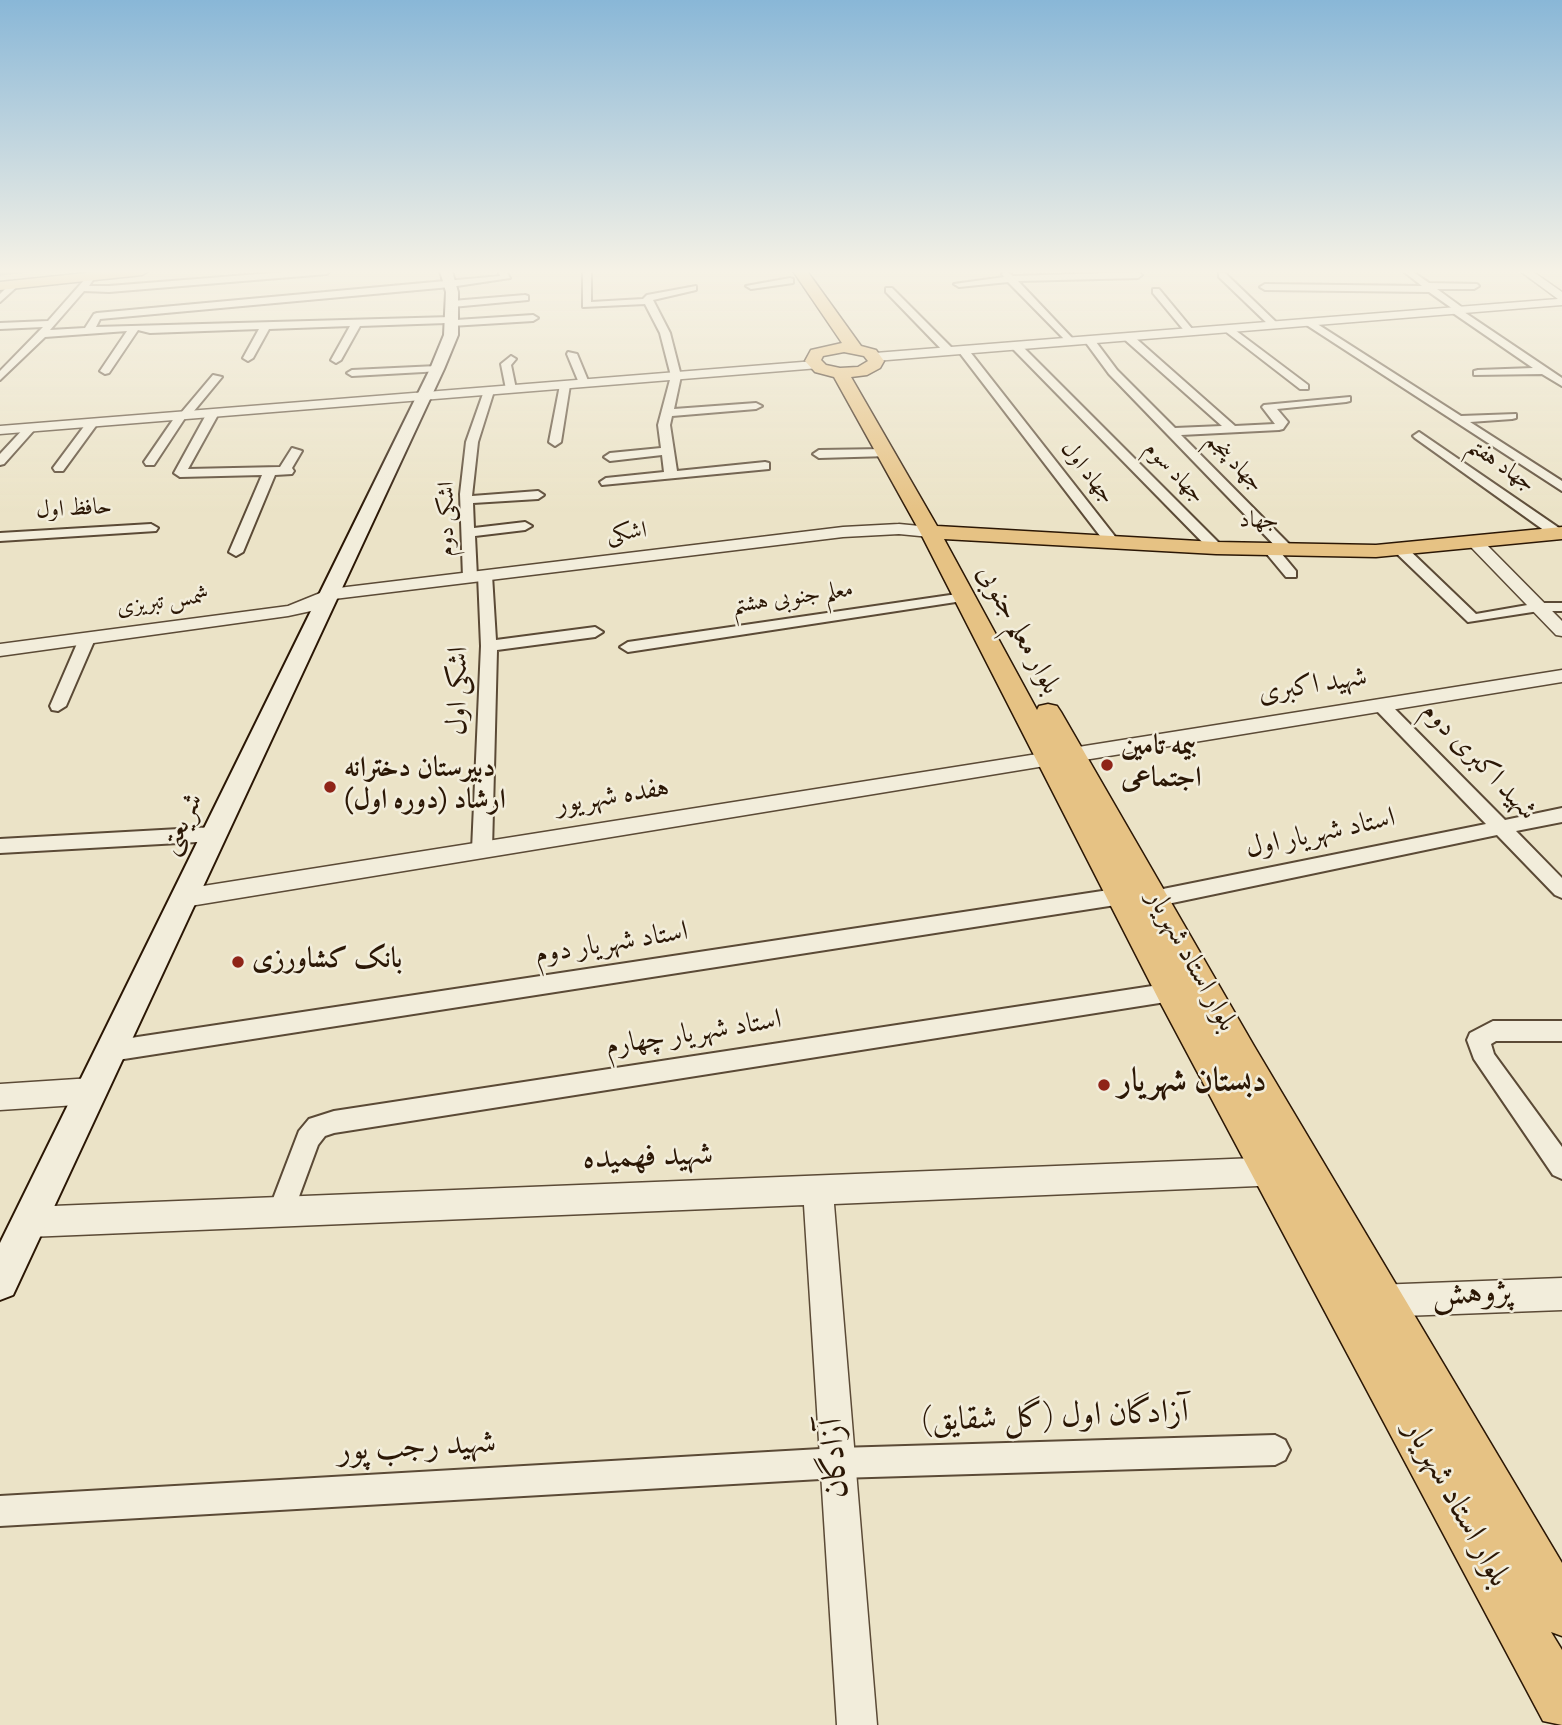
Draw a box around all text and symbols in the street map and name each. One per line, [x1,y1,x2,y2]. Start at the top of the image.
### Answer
street label: جهاد پنجم [1198,428,1268,500]
street label: جهاد هفتم [1461,434,1539,500]
street label: جهاد اول [1053,437,1119,511]
street label: جهاد سوم [1137,437,1209,511]
street label: اشکی دوم [435,482,463,556]
street label: حافظ اول [35,495,113,527]
street label: جهاد [1239,509,1279,537]
street label: اشکی [605,519,649,551]
street label: بلوار معلم جنوبی [967,560,1065,702]
street label: معلم جنوبی هشتم [731,578,855,622]
street label: شمس تبریزی [115,584,211,624]
street label: اشکی اول [443,646,479,736]
street label: شهید اکبری [1256,663,1370,713]
street label: شهید اکبری دوم [1412,697,1542,829]
place label: بیمه تامین اجتماعی [1121,732,1202,798]
place label: دبیرستان دخترانه ارشاد (دوره اول) [344,754,506,820]
marker: بیمه تامین اجتماعی [1099,757,1115,773]
street label: هفده شهریور [554,773,672,825]
marker: دبیرستان دخترانه ارشاد (دوره اول) [322,779,338,795]
street label: شریعتی [155,789,213,861]
street label: استاد شهریار اول [1243,804,1399,868]
street label: بلوار استاد شهریار [1136,885,1242,1039]
street label: استاد شهریار دوم [533,917,691,975]
place label: بانک کشاورزی [252,945,402,979]
marker: بانک کشاورزی [230,954,246,970]
street label: استاد شهریار چهارم [604,1006,784,1066]
place label: دبستان شهریار [1118,1065,1267,1105]
marker: دبستان شهریار [1096,1077,1112,1093]
street label: شهید فهمیده [582,1138,714,1182]
street label: پژوهش [1432,1276,1512,1318]
street label: آزادگان اول (گل شقایق) [921,1396,1189,1444]
street label: بلوار استاد شهریار [1392,1415,1516,1595]
street label: آزادگان [815,1417,861,1499]
street label: شهید رجب پور [337,1426,497,1474]

